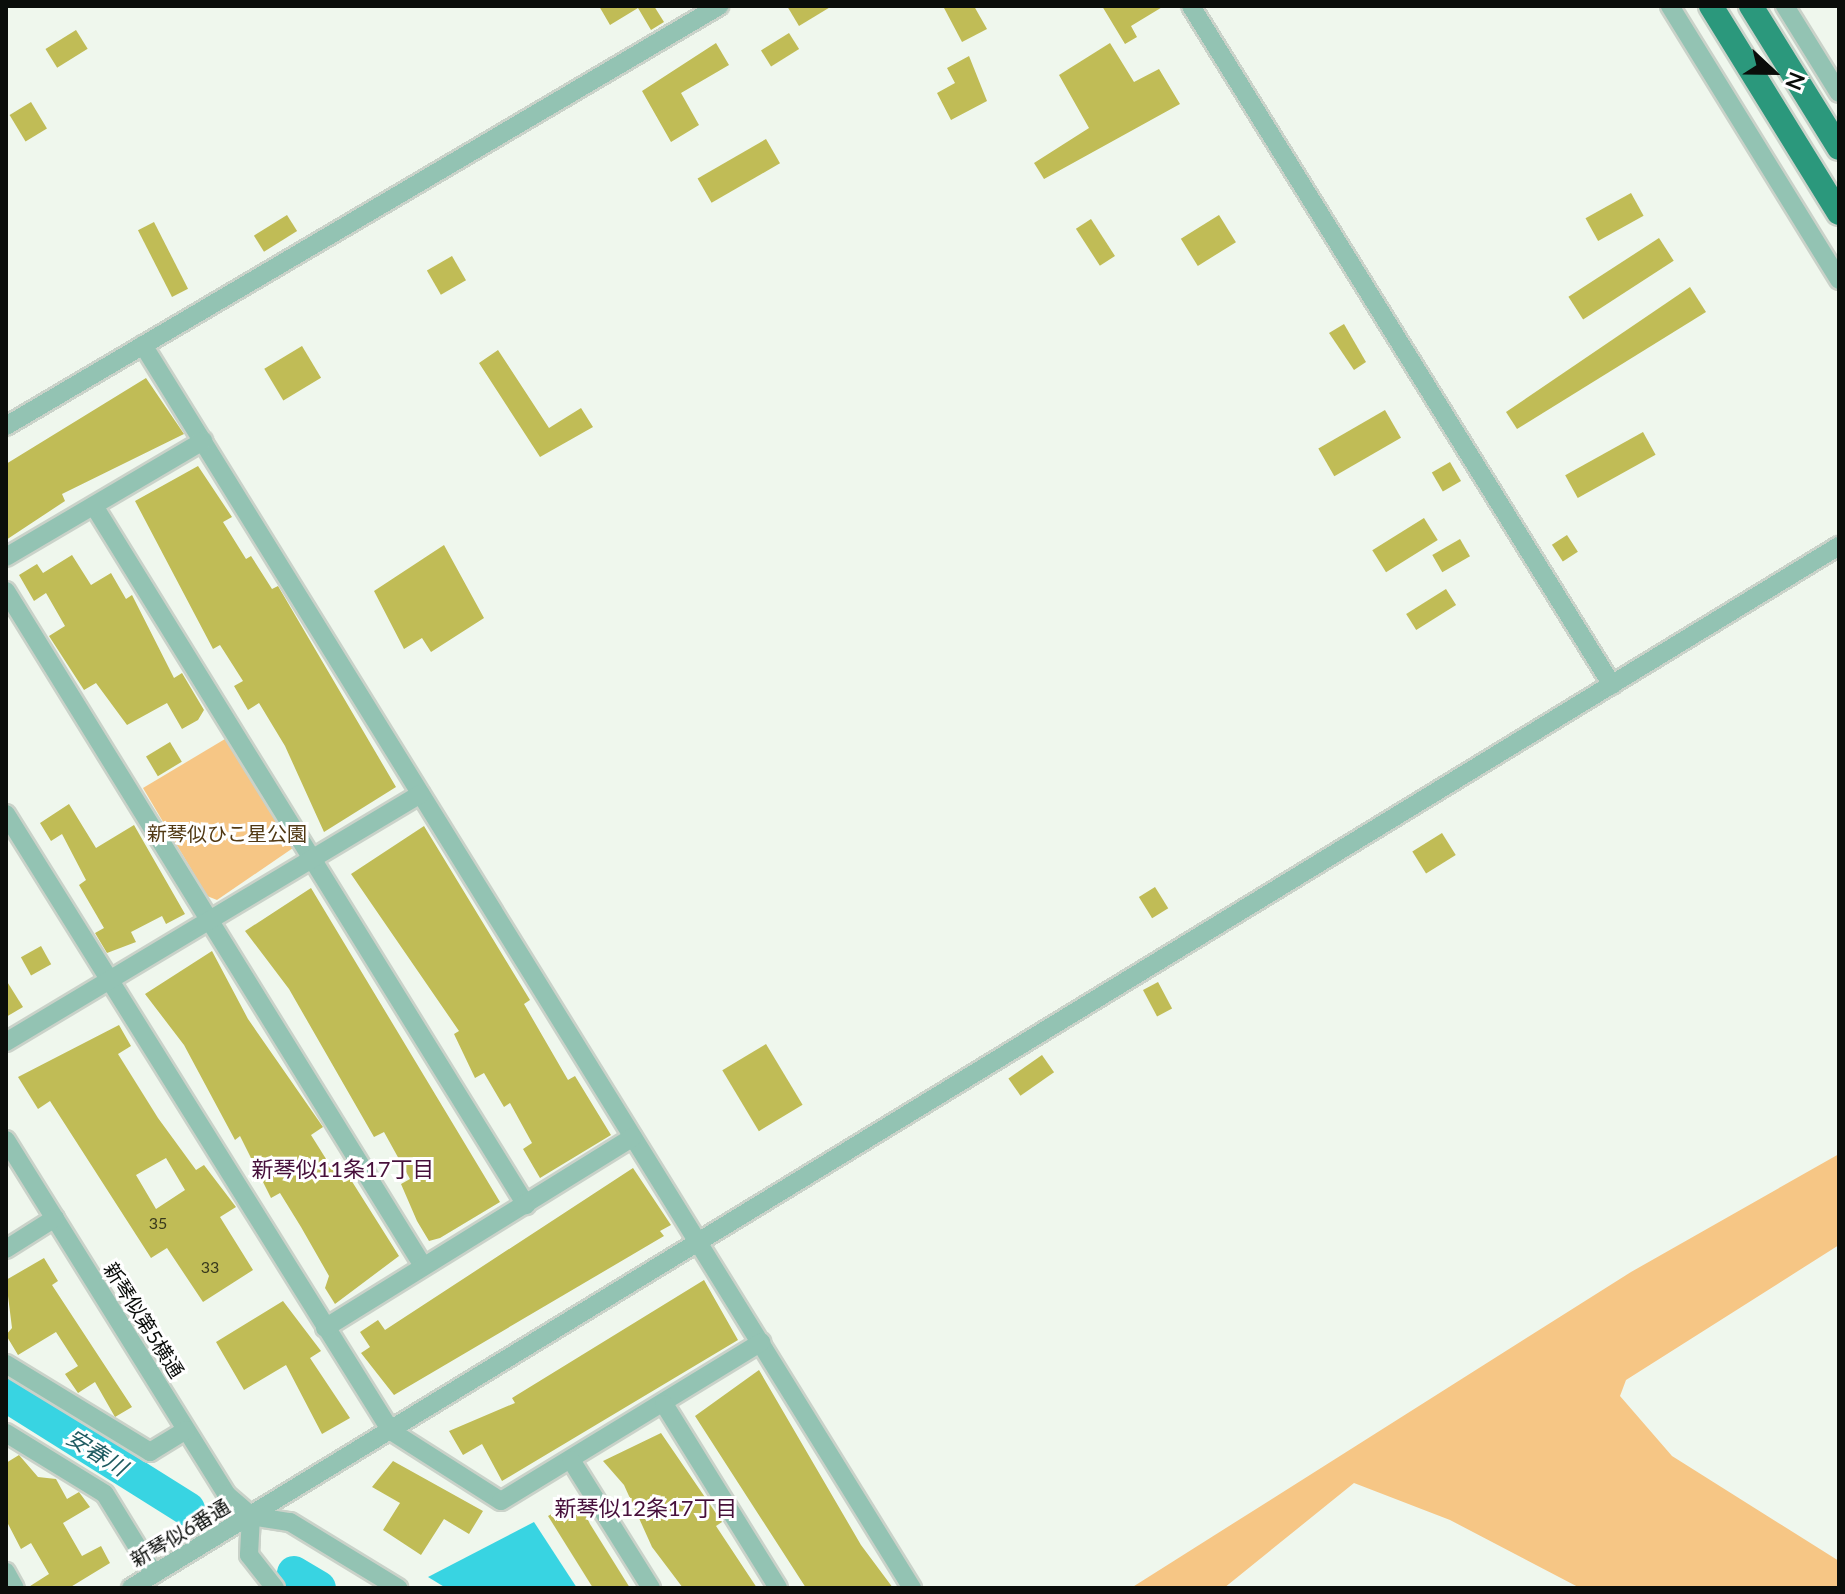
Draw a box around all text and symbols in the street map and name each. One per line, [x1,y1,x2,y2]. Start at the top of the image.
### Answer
north arrow [1733,32,1813,112]
text: N [1780,68,1811,94]
park label: 新琴似ひこ星公園 [147,821,307,845]
district label: 新琴似11条17丁目 [251,1156,435,1182]
house number: 35 [149,1213,167,1233]
house number: 33 [201,1257,219,1277]
street label: 新琴似第5横通 [99,1258,189,1382]
water label: 安春川 [62,1423,132,1481]
street label: 新琴似6番通 [126,1494,234,1572]
district label: 新琴似12条17丁目 [554,1495,738,1521]

